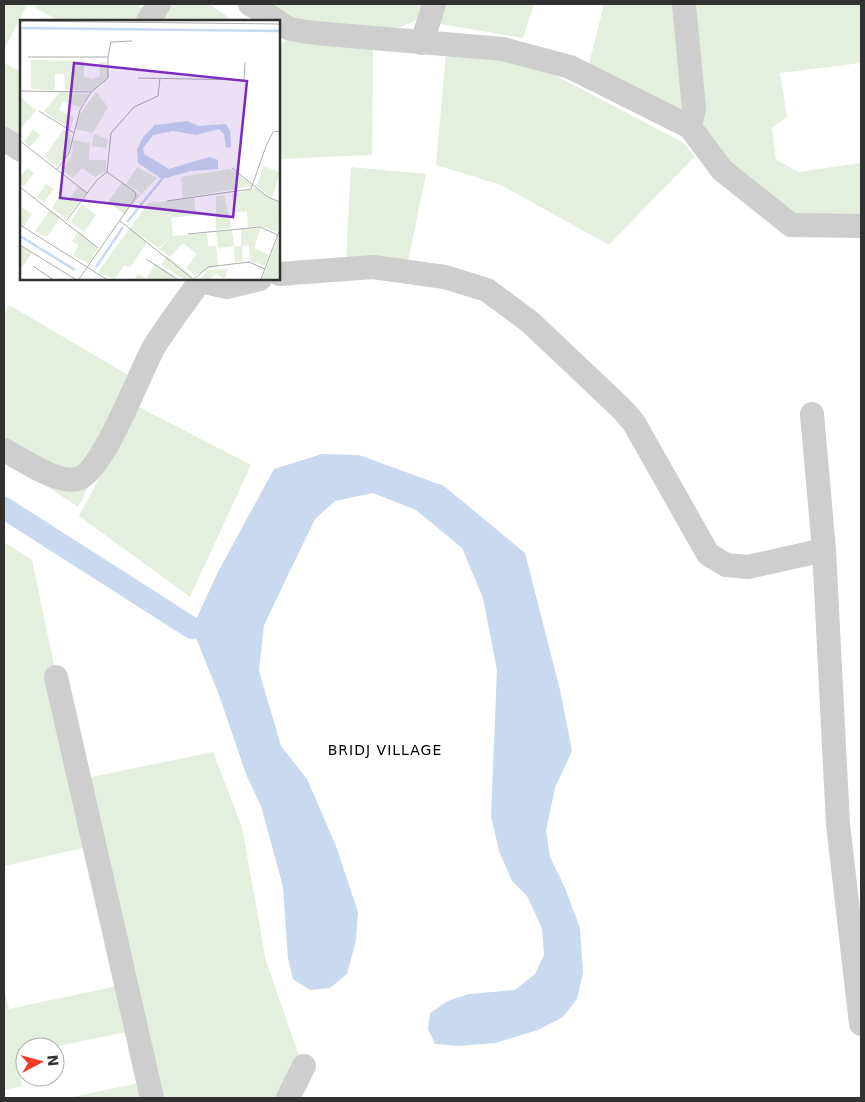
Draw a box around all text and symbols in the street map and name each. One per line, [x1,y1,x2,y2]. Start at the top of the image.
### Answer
inset map [20,20,280,280]
district label: BRIDJ VILLAGE [328,742,442,758]
north arrow [15,1037,65,1087]
text: N [44,1054,61,1067]

